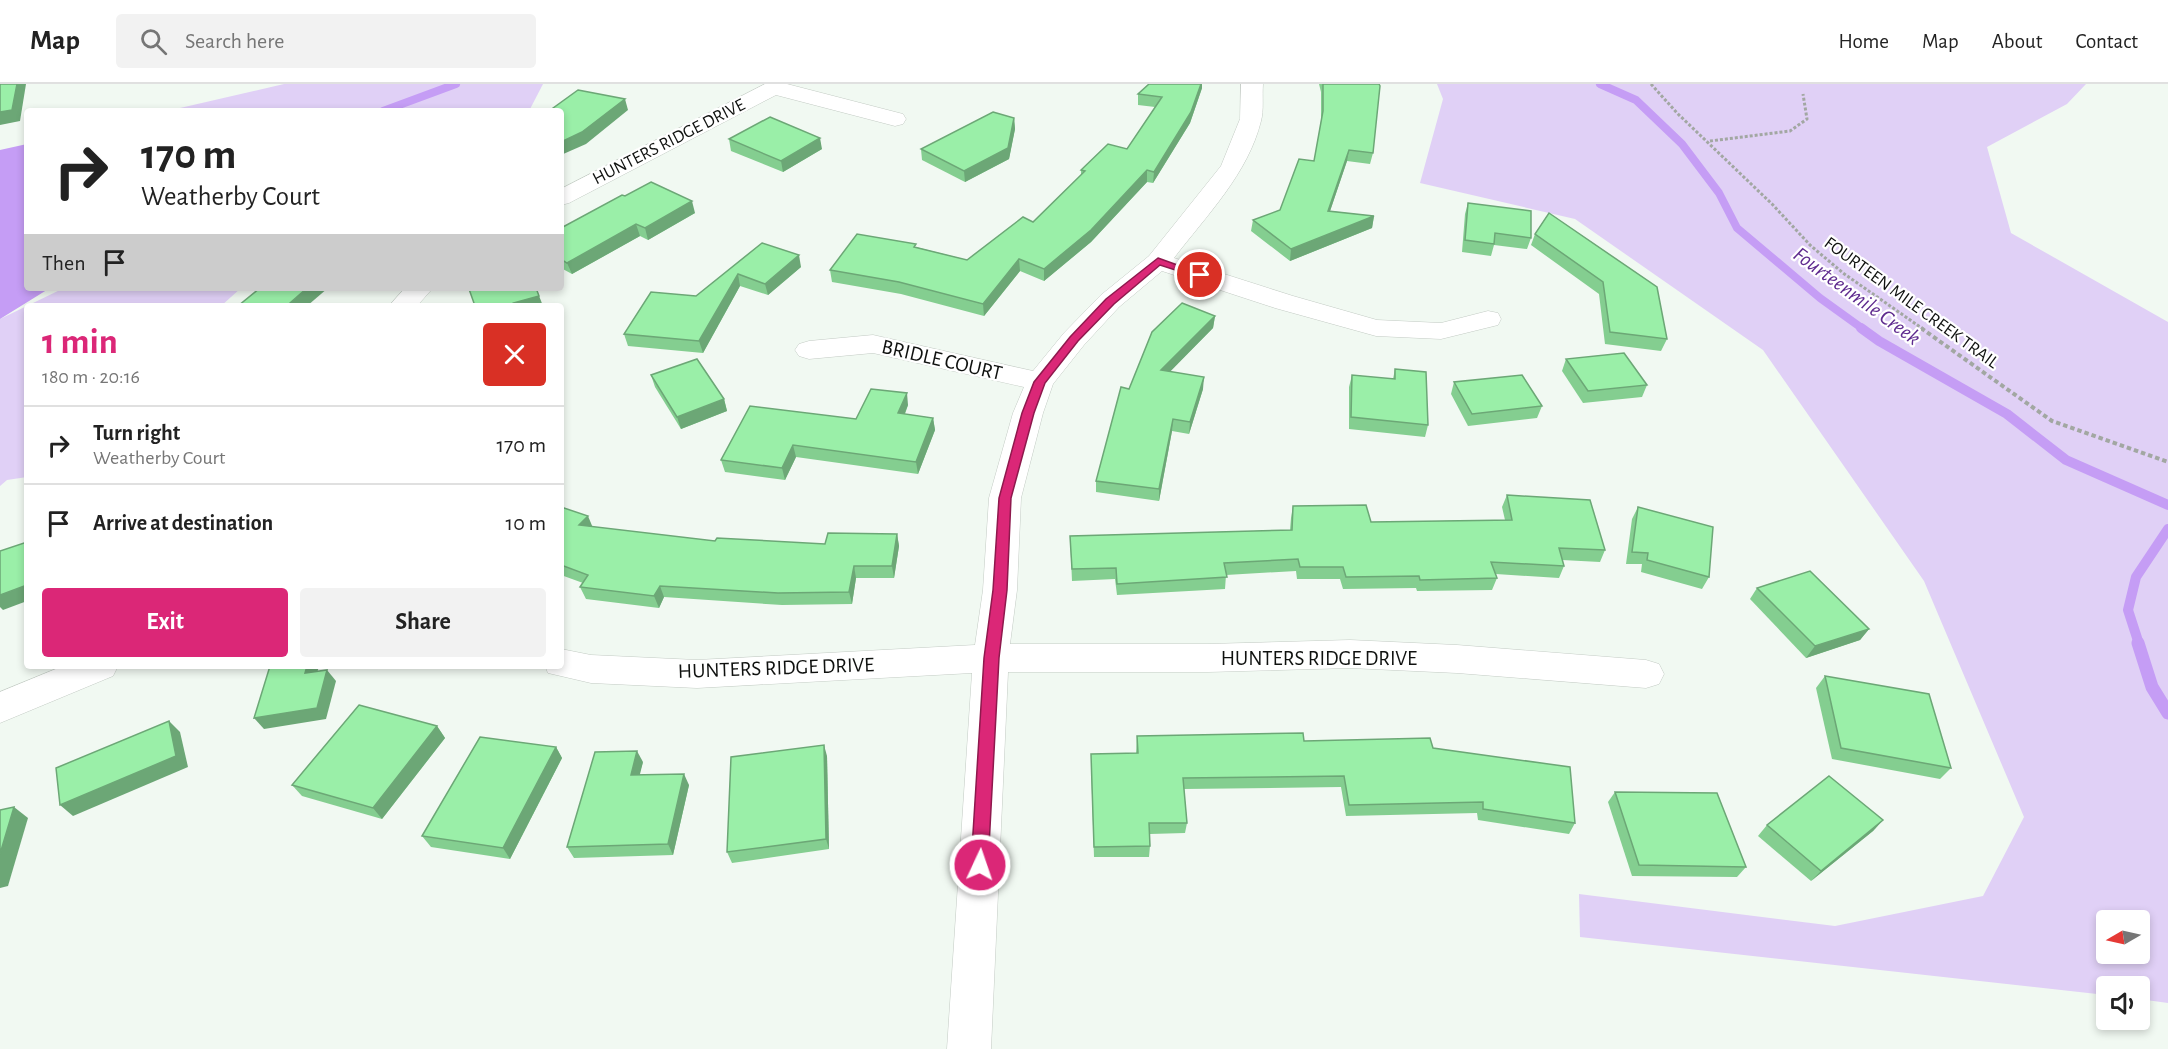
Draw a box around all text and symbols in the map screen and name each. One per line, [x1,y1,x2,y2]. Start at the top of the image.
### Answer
search box [116,14,536,68]
icon: search [137,25,170,58]
text: Map [30,27,80,55]
text: Search here [185,30,284,52]
text: Home [1838,31,1889,52]
text: Map [1922,31,1959,52]
text: About [1992,31,2042,52]
text: Contact [2075,31,2138,52]
street label: HUNTERS RIDGE DRIVE [590,96,748,188]
icon: right [42,132,120,210]
text: 170 m [141,134,236,176]
text: Weatherby Court [141,183,320,210]
street label: FOURTEEN MILE CREEK TRAIL [1821,234,2002,372]
water label: Fourteenmile Creek [1790,243,1924,349]
icon: arrive [98,246,131,279]
pin [1174,249,1225,300]
text: Then [42,252,86,274]
icon: arrive [1183,258,1216,291]
button: close [483,323,546,386]
text: 1 min [42,324,118,360]
street label: BRIDLE COURT [880,336,1004,384]
text: 180 m · 20:16 [42,367,140,387]
text: Turn right [93,422,180,444]
icon: right [42,429,75,462]
text: 170 m [496,434,546,456]
text: Weatherby Court [93,448,225,468]
icon: arrive [42,507,75,540]
text: Arrive at destination [93,512,273,534]
text: 10 m [506,512,546,534]
button: Exit [42,588,288,657]
button: Share [300,588,546,657]
street label: HUNTERS RIDGE DRIVE [1221,648,1417,669]
street label: HUNTERS RIDGE DRIVE [677,654,875,682]
position arrow [948,833,1012,897]
north arrow [2096,910,2150,964]
map controls [2096,910,2150,1030]
button: sound [2096,976,2150,1030]

